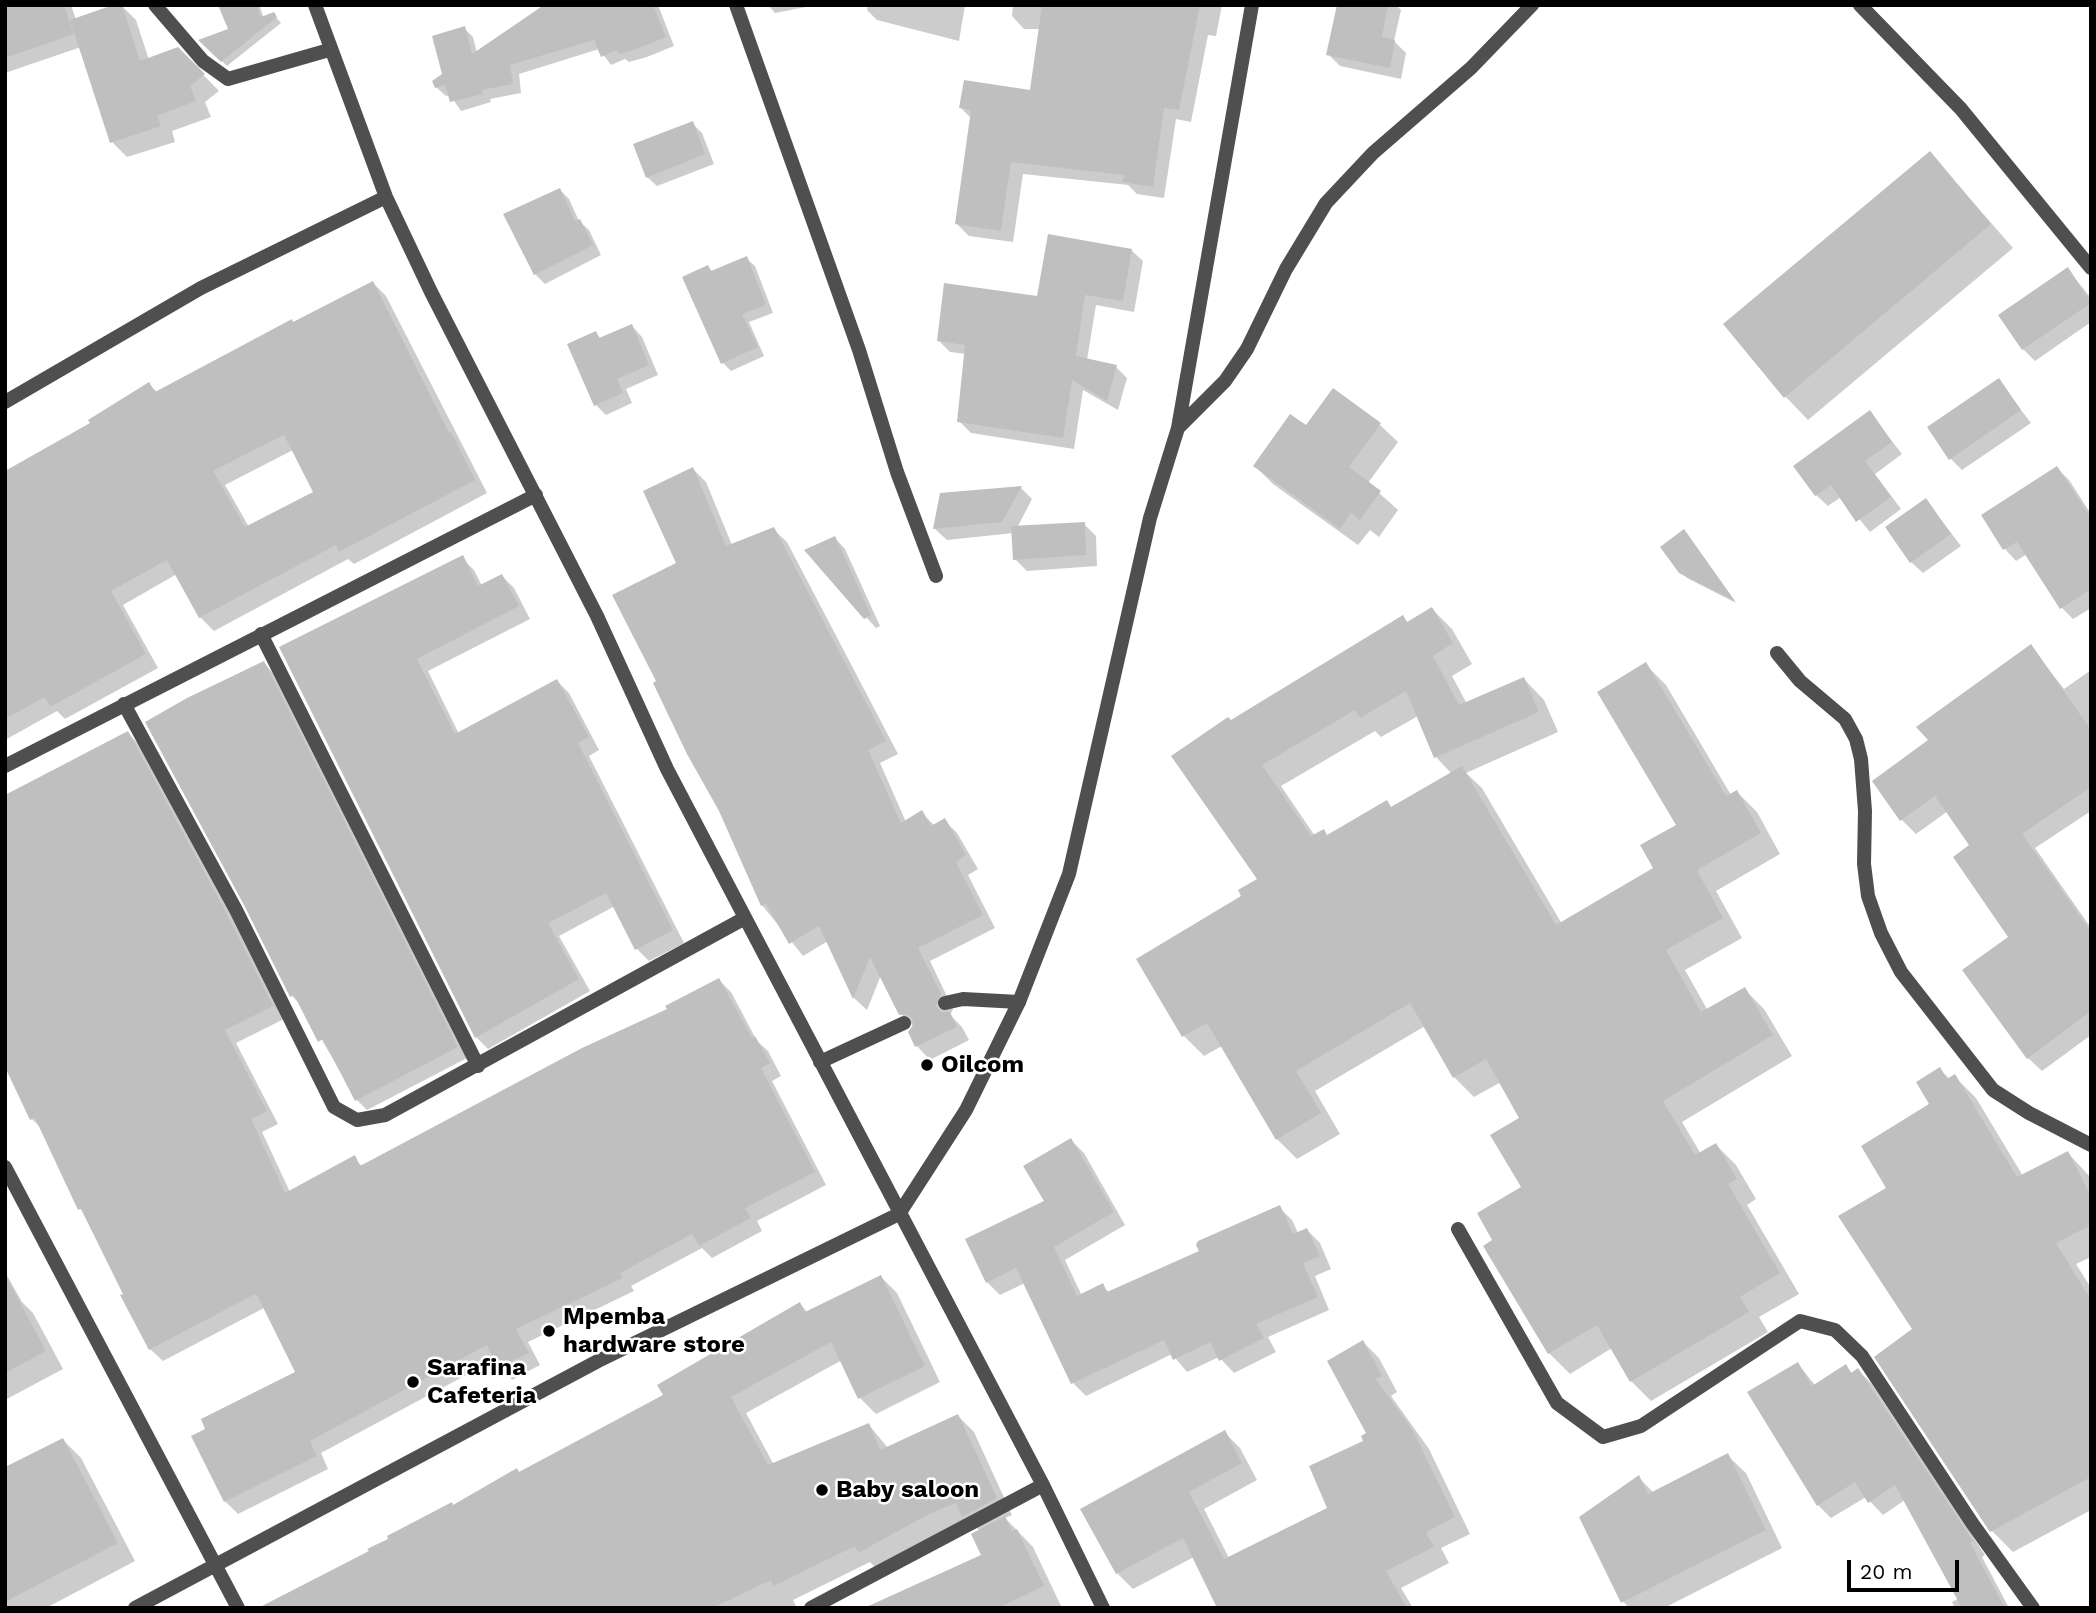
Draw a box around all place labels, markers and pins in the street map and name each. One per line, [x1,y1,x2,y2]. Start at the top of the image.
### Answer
place label: Oilcom [941,1051,1024,1079]
marker: Oilcom [919,1057,935,1073]
place label: Mpemba hardware store [563,1303,745,1359]
marker: Mpemba hardware store [541,1323,557,1339]
place label: Sarafina Cafeteria [427,1354,536,1410]
marker: Sarafina Cafeteria [405,1374,421,1390]
place label: Baby saloon [836,1476,979,1504]
marker: Baby saloon [814,1482,830,1498]

